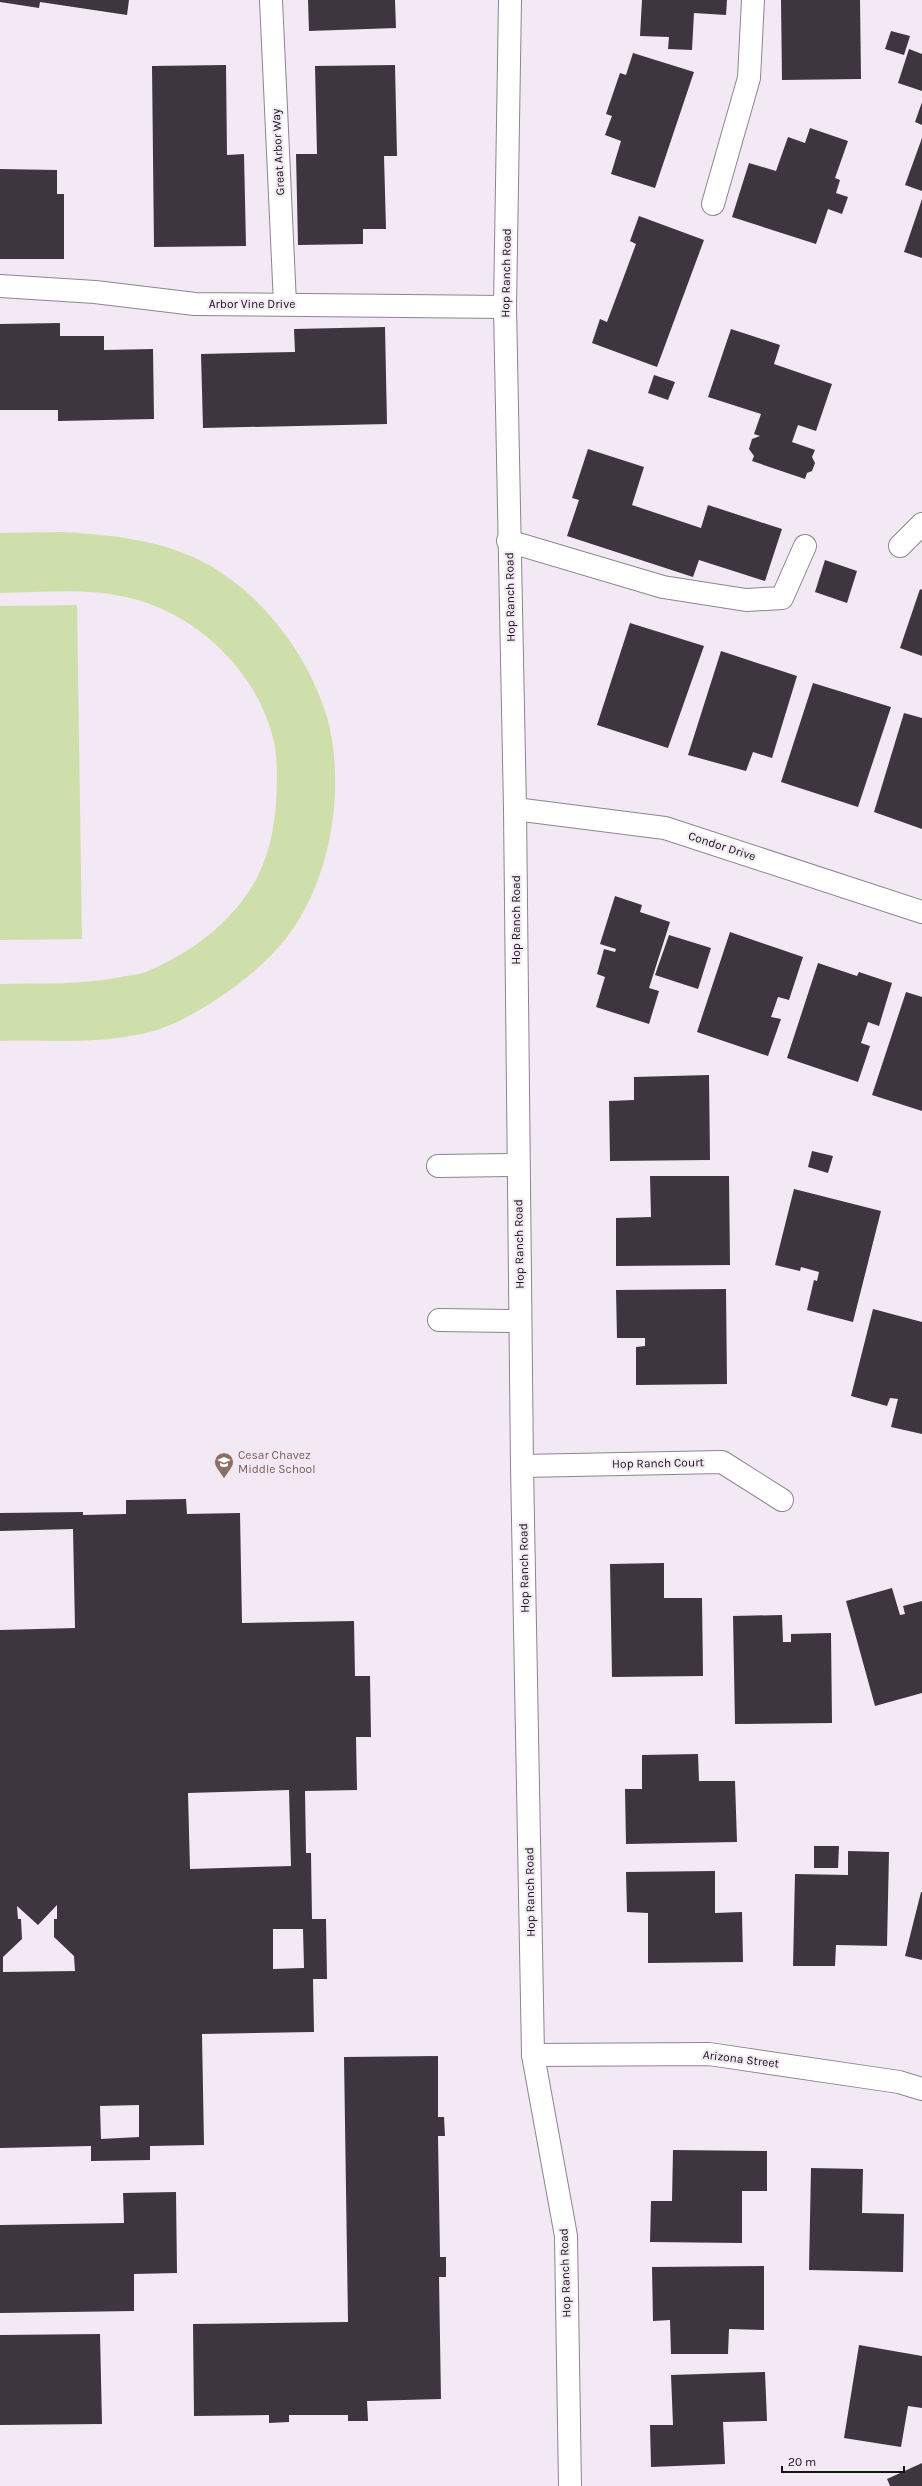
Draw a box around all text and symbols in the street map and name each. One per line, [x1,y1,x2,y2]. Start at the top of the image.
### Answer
street label: Great Arbor Way [269,108,287,196]
street label: Hop Ranch Road [498,228,514,318]
street label: Arbor Vine Drive [209,297,295,311]
street label: Hop Ranch Road [502,552,518,642]
street label: Condor Drive [687,829,757,863]
street label: Hop Ranch Road [509,875,523,965]
street label: Hop Ranch Road [511,1199,527,1289]
place label: Cesar Chavez Middle School [238,1448,316,1476]
school or university icon: Cesar Chavez Middle School [213,1451,235,1479]
street label: Hop Ranch Court [612,1455,705,1471]
street label: Hop Ranch Road [516,1523,532,1613]
street label: Hop Ranch Road [522,1847,538,1937]
street label: Arizona Street [702,2047,780,2071]
street label: Hop Ranch Road [556,2228,574,2318]
scale bar [782,2448,904,2474]
text: 20 m [788,2455,816,2469]

